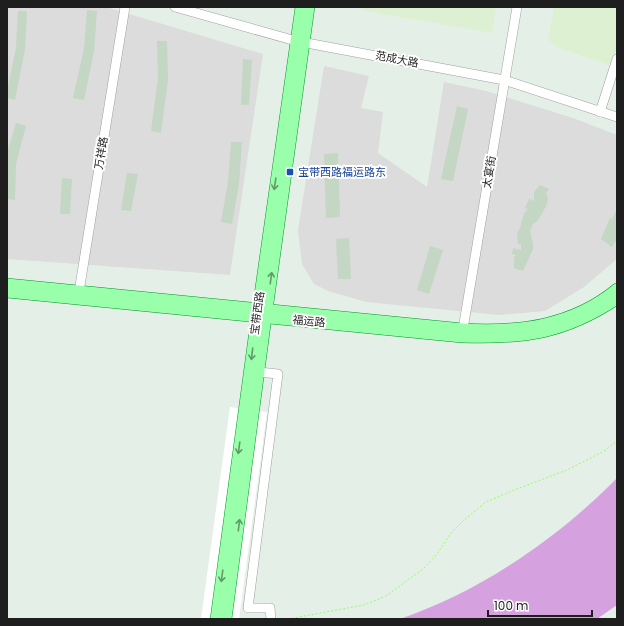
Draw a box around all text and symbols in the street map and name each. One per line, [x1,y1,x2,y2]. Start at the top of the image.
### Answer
street label: 范成大路 [374,47,420,71]
street label: 万祥路 [91,135,111,171]
street label: 太宴街 [479,154,499,190]
place label: 宝带西路福运路东 [298,164,386,180]
marker: 宝带西路福运路东 [285,167,295,177]
one-way arrow [271,177,279,190]
one-way arrow [267,272,275,285]
street label: 宝带西路 [246,290,268,336]
street label: 福运路 [292,311,326,331]
one-way arrow [248,348,256,361]
one-way arrow [236,441,243,454]
one-way arrow [235,519,242,532]
one-way arrow [218,570,226,583]
scale bar [488,592,592,618]
text: 100 m [494,597,528,614]

